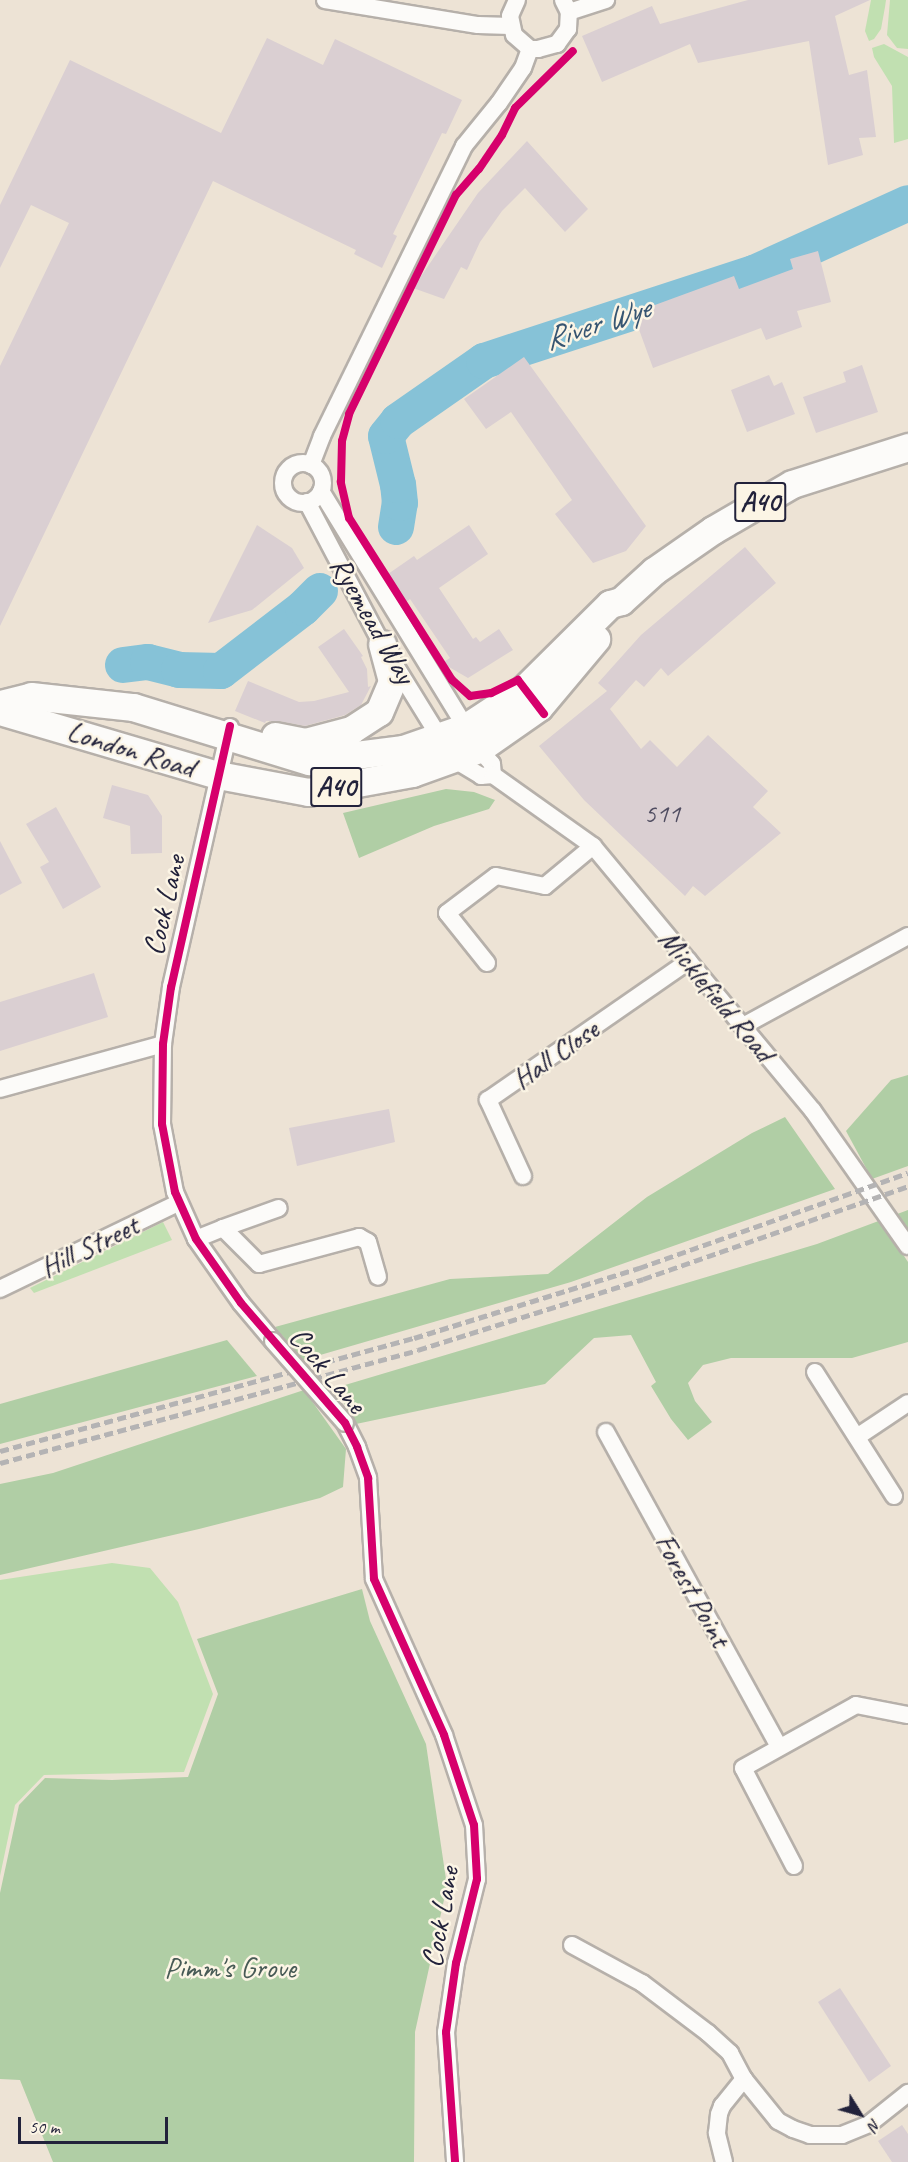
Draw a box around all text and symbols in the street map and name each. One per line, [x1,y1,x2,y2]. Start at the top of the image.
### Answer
water label: River Wye [539,289,655,359]
road number: A40 [733,477,787,527]
street label: Ryemead Way [322,550,424,690]
street label: London Road [63,713,199,785]
road number: A40 [309,762,363,812]
house number: 511 [644,798,680,830]
street label: Cock Lane [135,851,193,959]
street label: Micklefield Road [651,921,783,1069]
street label: Hall Close [505,1011,605,1097]
street label: Hill Street [34,1207,144,1285]
street label: Cock Lane [281,1319,375,1421]
street label: Forest Point [647,1527,739,1653]
street label: Cock Lane [413,1863,467,1971]
park label: Pimm's Grove [164,1949,296,1985]
north arrow [830,2084,890,2144]
scale bar [21,2105,171,2143]
text: N [863,2115,885,2135]
text: 50 m [29,2116,60,2138]

